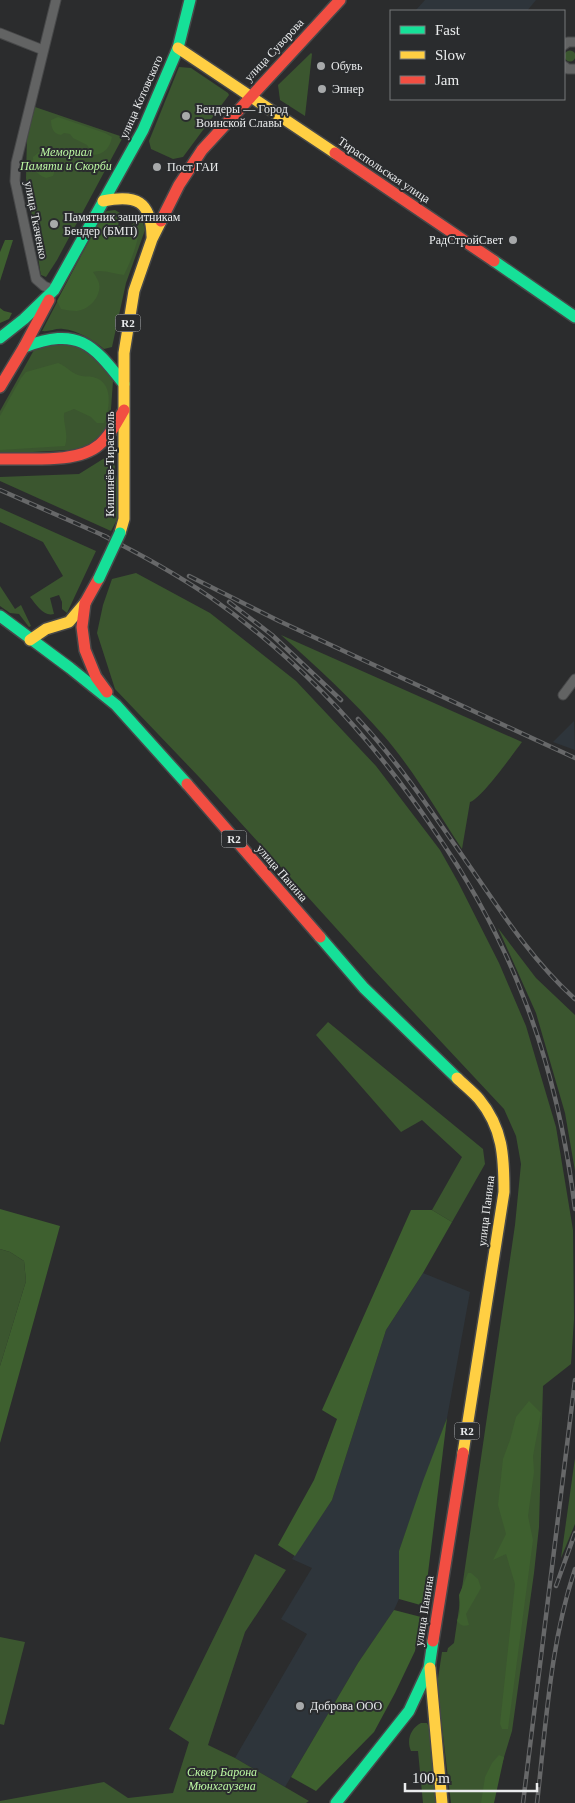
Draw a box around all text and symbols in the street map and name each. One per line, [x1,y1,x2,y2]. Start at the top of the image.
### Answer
legend [390,10,565,100]
street label: улица Суворова [241,15,307,84]
text: Fast [435,22,461,38]
text: Slow [435,47,466,63]
street label: улица Котовского [116,53,166,141]
place label: Обувь [331,59,363,73]
marker: Обувь [315,60,327,72]
text: Jam [435,72,459,88]
place label: Эпнер [332,82,364,96]
marker: Эпнер [316,83,328,95]
place label: Бендеры — Город Воинской Славы [196,102,288,130]
marker: Бендеры — Город Воинской Славы [180,110,192,122]
street label: Тираспольская улица [335,134,433,206]
park label: Мемориал Памяти и Скорби [19,145,112,173]
place label: Пост ГАИ [167,160,219,174]
marker: Пост ГАИ [151,161,163,173]
street label: улица Ткаченко [22,180,50,260]
place label: Памятник защитникам Бендер (БМП) [64,210,181,238]
marker: Памятник защитникам Бендер (БМП) [48,218,60,230]
place label: РадСтройСвет [429,233,504,247]
marker: РадСтройСвет [507,234,519,246]
road number: R2 [116,314,140,332]
street label: Кишинёв-Тирасполь [103,411,117,517]
road number: R2 [222,831,246,848]
street label: улица Панина [253,842,311,905]
street label: улица Панина [475,1174,497,1247]
road number: R2 [454,1422,480,1440]
street label: улица Панина [412,1574,437,1647]
place label: Доброва ООО [310,1699,382,1713]
marker: Доброва ООО [294,1700,306,1712]
scale bar [405,1760,538,1792]
park label: Сквер Барона Мюнхгаузена [187,1765,257,1793]
text: 100 m [412,1770,450,1786]

